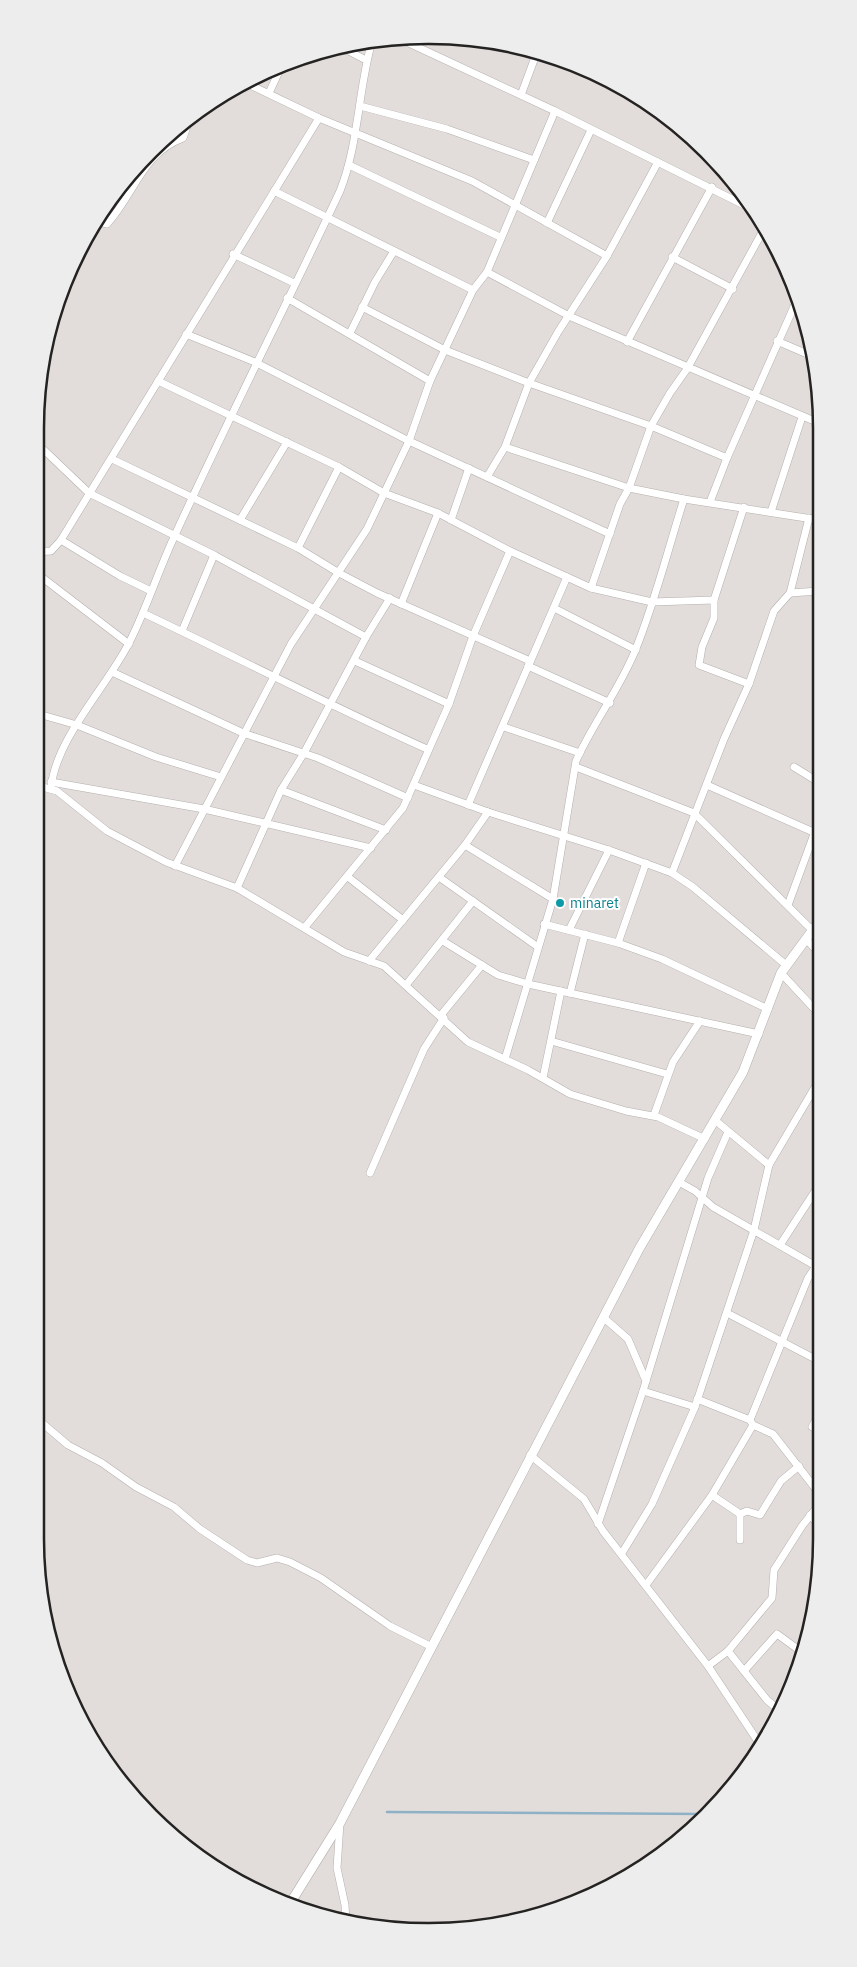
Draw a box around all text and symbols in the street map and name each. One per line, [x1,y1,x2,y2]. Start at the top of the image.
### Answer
place label: minaret [570,894,619,912]
marker: minaret [554,897,566,909]

